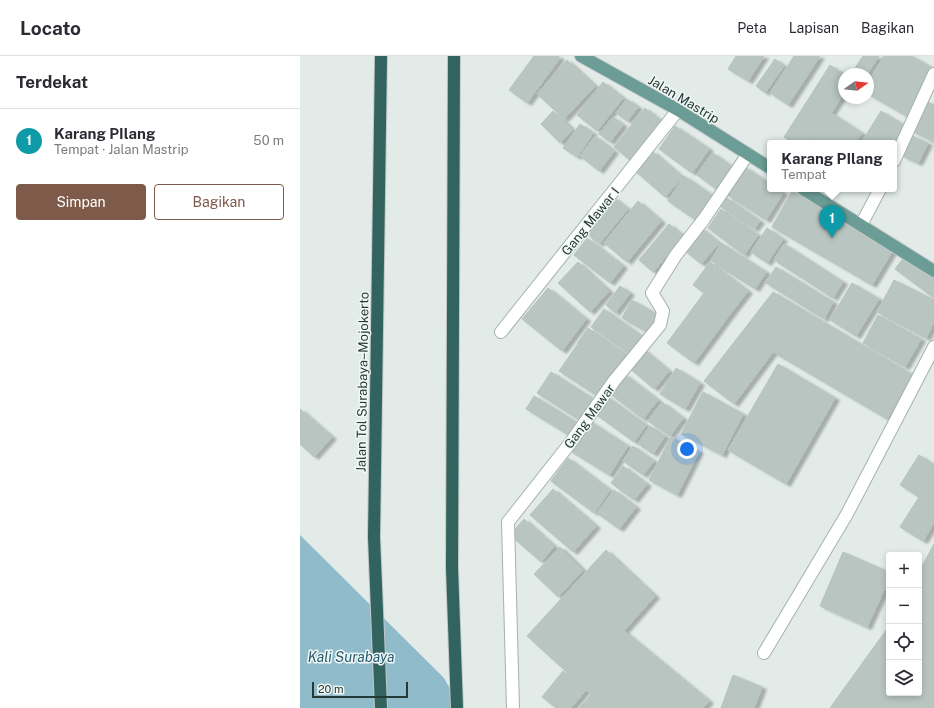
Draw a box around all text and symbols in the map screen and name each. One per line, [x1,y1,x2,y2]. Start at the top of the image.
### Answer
text: Locato [20,17,81,39]
text: Peta [737,20,767,36]
text: Lapisan [789,20,839,36]
text: Bagikan [861,20,914,36]
north arrow [838,68,874,104]
text: Terdekat [16,72,88,92]
street label: Jalan Mastrip [646,72,722,127]
text: Karang PIlang [54,125,155,142]
text: 1 [26,133,32,148]
text: 50 m [253,133,284,148]
popup [767,140,897,192]
text: Tempat · Jalan Mastrip [54,142,188,157]
text: Karang PIlang [781,150,883,167]
text: Tempat [781,167,826,182]
button: Simpan [16,184,146,220]
button: Bagikan [154,184,284,220]
street label: Gang Mawar I [558,184,622,258]
pin: 1 [819,205,845,238]
street label: Jalan Tol Surabaya–Mojokerto [353,292,372,472]
street label: Gang Mawar [561,381,618,452]
your location [677,439,697,459]
map controls [886,552,922,696]
button: + [886,552,922,588]
button: − [886,588,922,624]
button: locate [886,624,922,660]
water label: Kali Surabaya [308,649,394,665]
button: layers [886,660,922,696]
scale bar [312,680,408,699]
text: 20 m [318,683,343,695]

